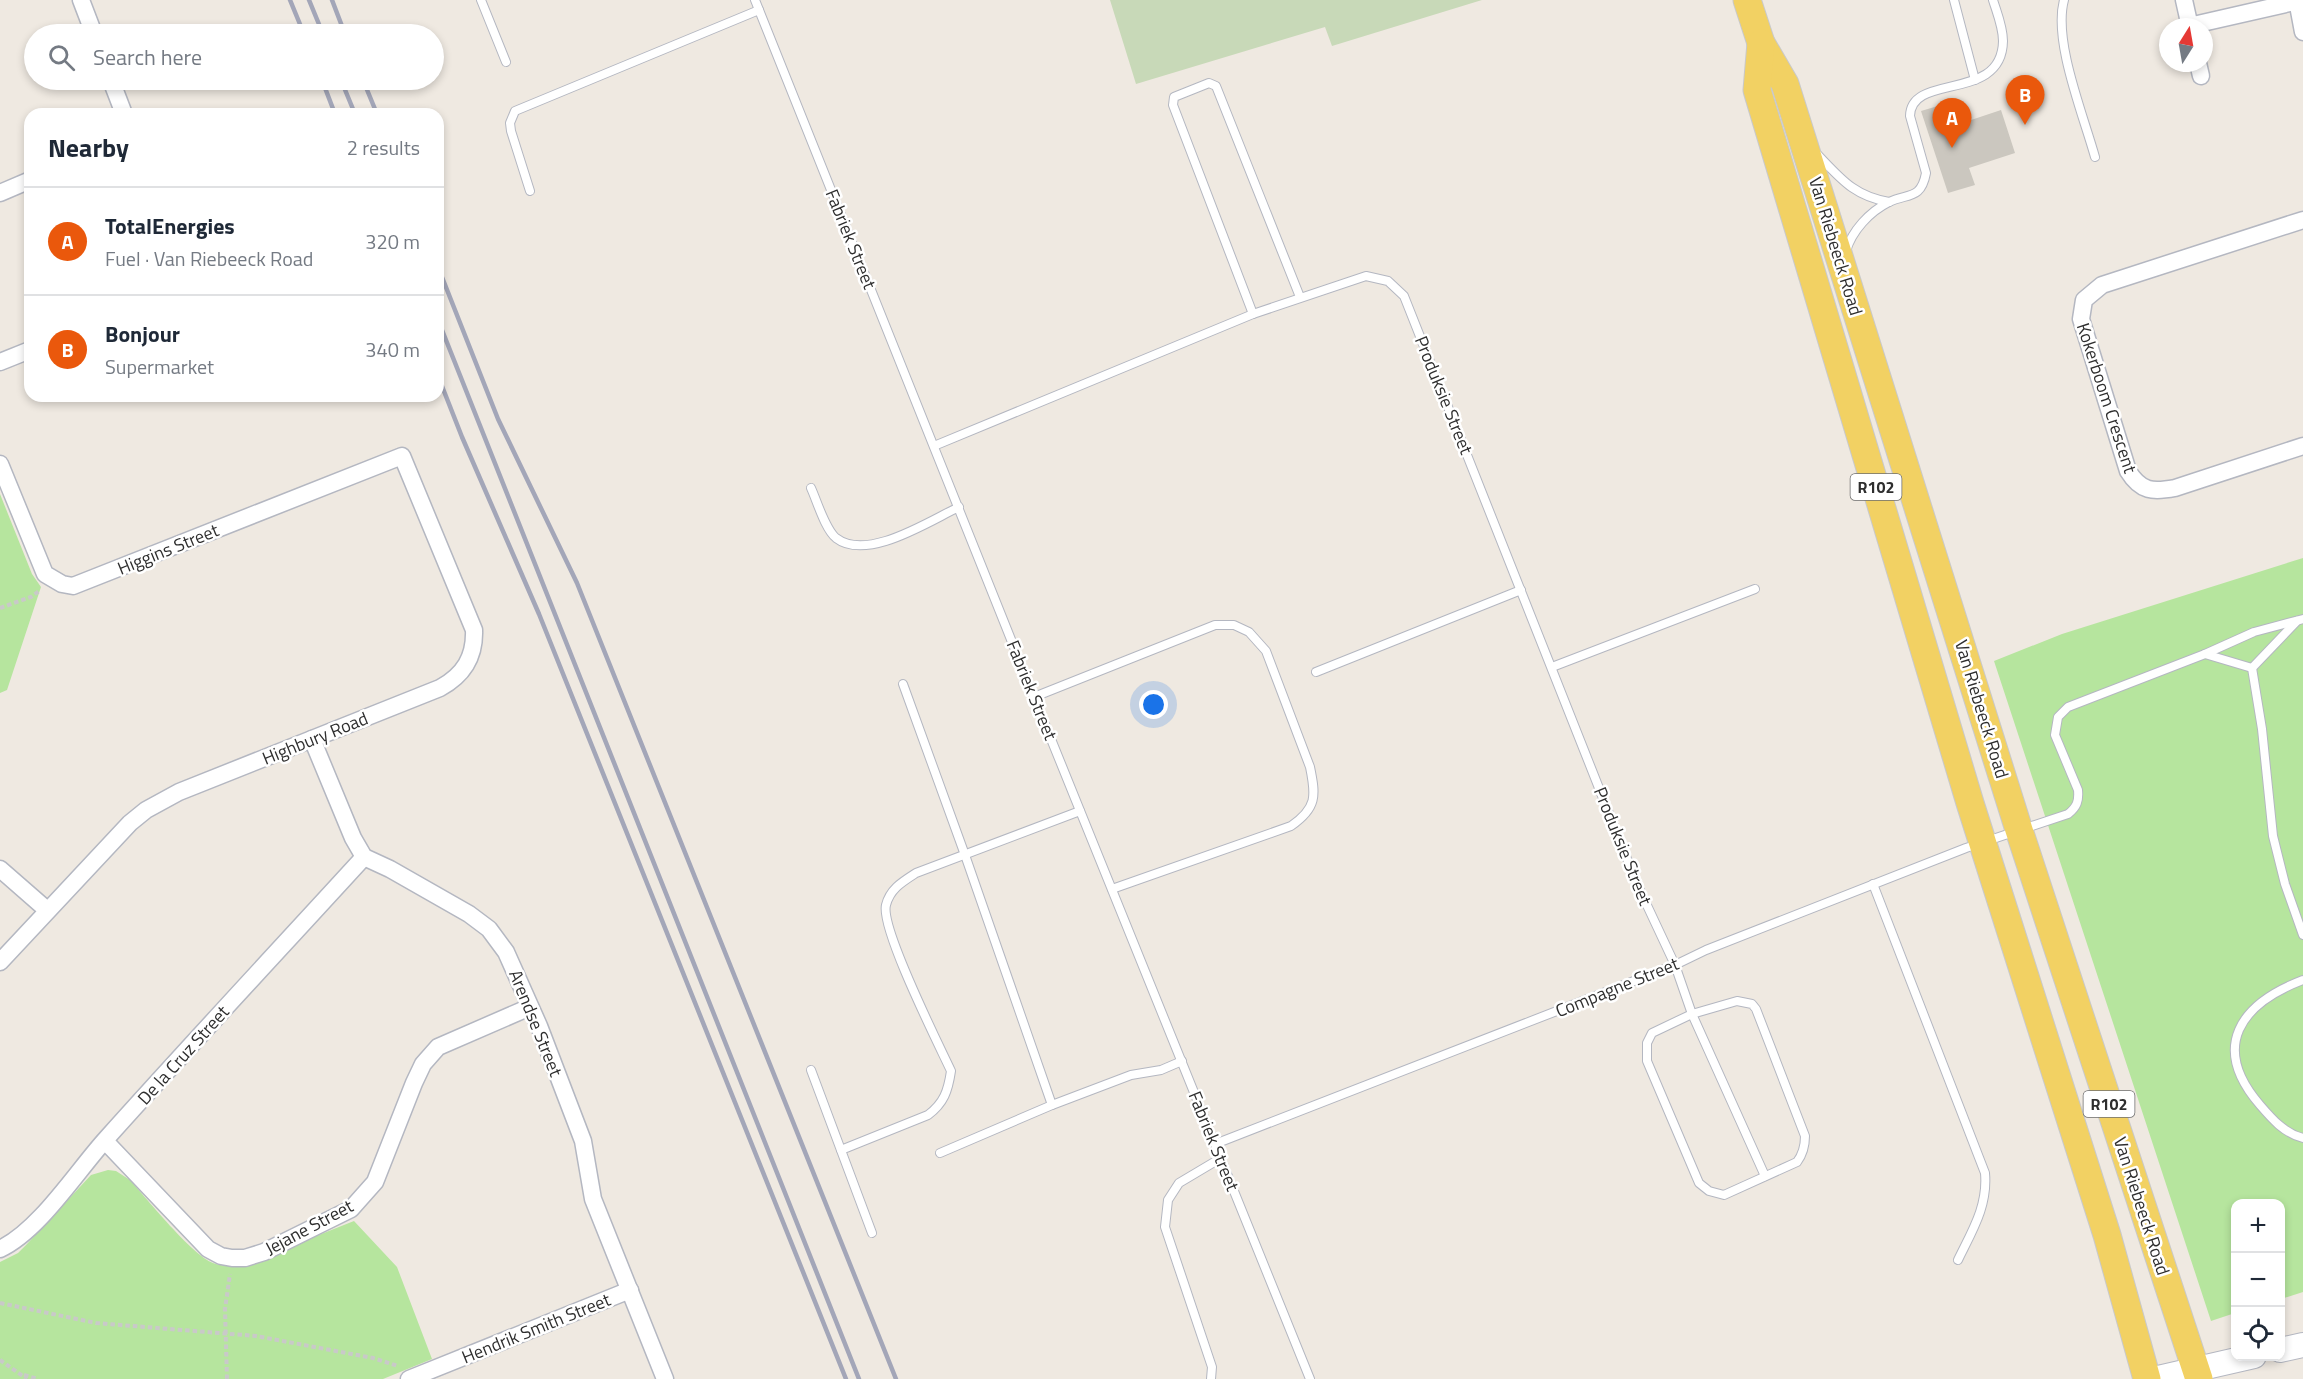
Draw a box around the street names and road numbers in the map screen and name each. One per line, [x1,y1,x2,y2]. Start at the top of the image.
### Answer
street label: Van Riebeeck Road [1802,173,1870,319]
street label: Fabriek Street [819,185,884,294]
street label: Kokerboom Crescent [2070,319,2144,477]
street label: Produksie Street [1408,332,1480,459]
road number: R102 [1850,474,1902,500]
street label: Higgins Street [113,516,223,582]
street label: Fabriek Street [1000,636,1065,745]
street label: Van Riebeeck Road [1948,636,2016,782]
street label: Highbury Road [258,705,372,771]
street label: Produksie Street [1587,783,1659,910]
street label: Compagne Street [1551,950,1683,1024]
street label: Arendse Street [502,966,570,1081]
street label: De la Cruz Street [131,999,236,1111]
street label: Fabriek Street [1182,1087,1247,1196]
road number: R102 [2084,1091,2134,1117]
street label: Van Riebeeck Road [2107,1133,2177,1279]
street label: Jejane Street [260,1192,358,1262]
street label: Hendrik Smith Street [458,1286,615,1370]

